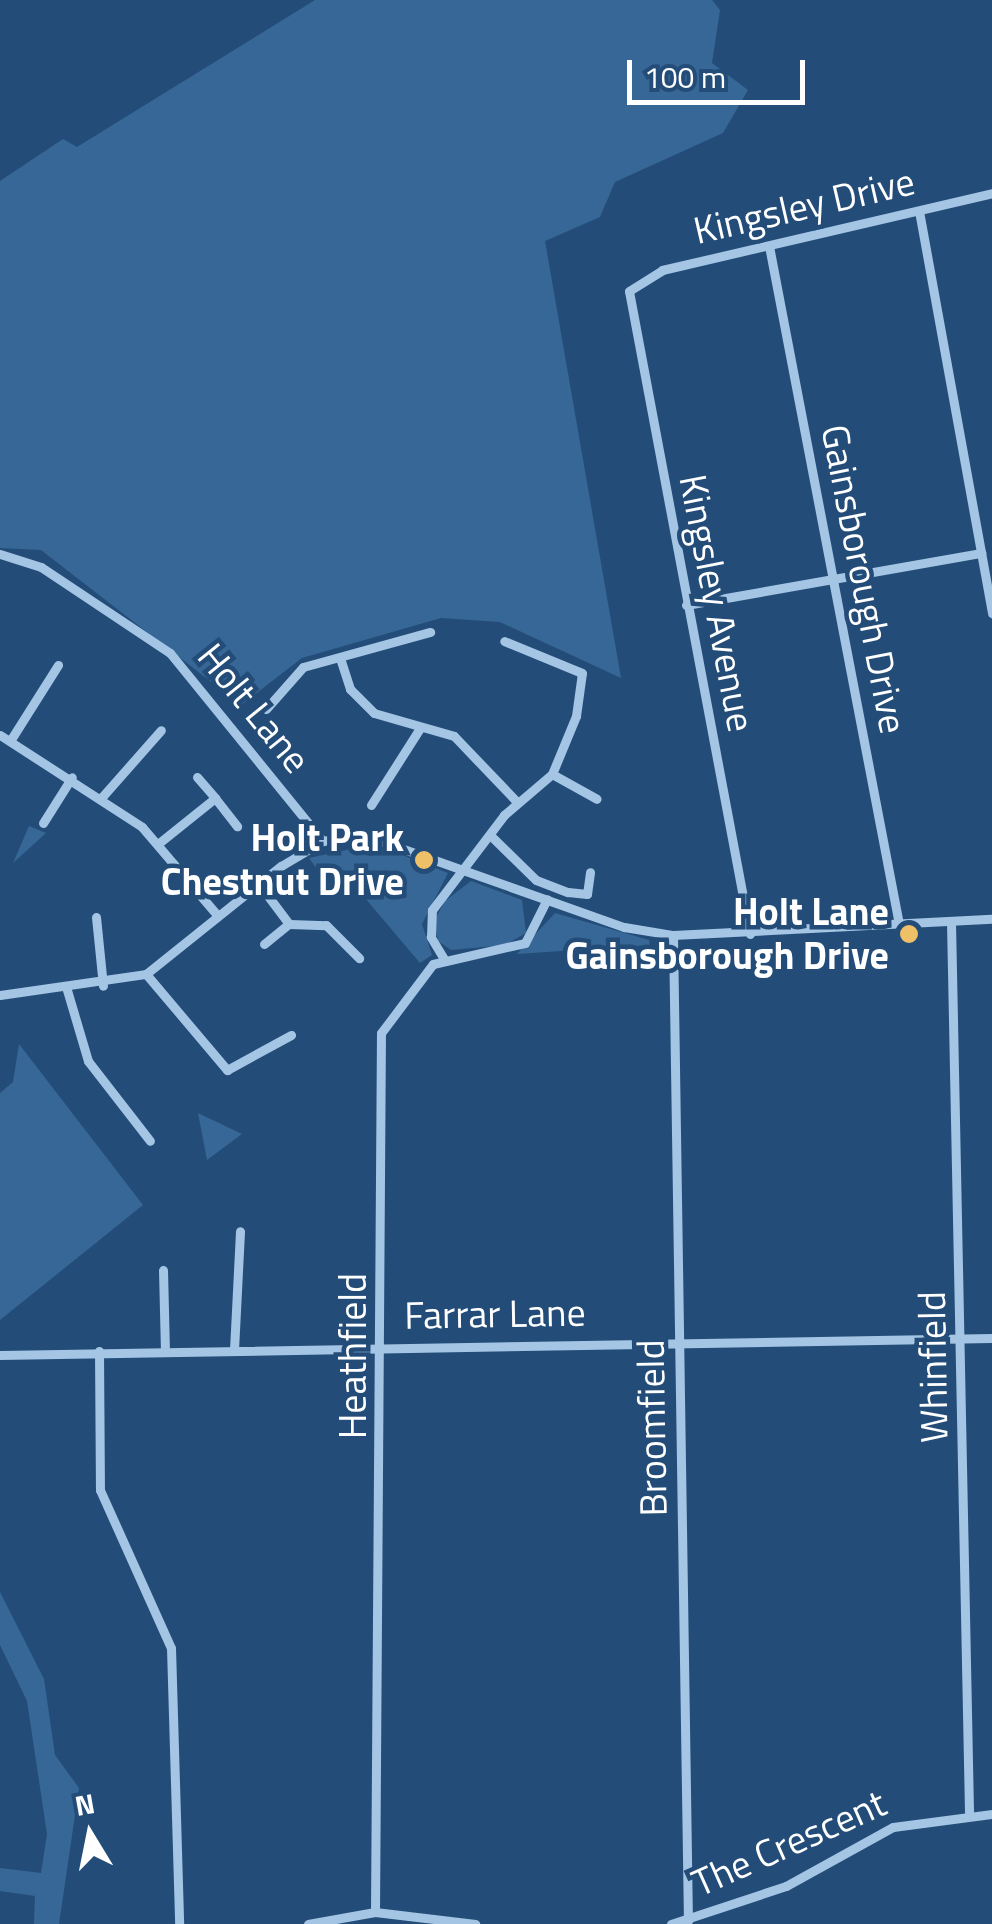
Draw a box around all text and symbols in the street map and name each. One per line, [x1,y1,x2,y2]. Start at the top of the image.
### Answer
scale bar [632,40,810,102]
text: 100 m [644,54,726,100]
street label: Kingsley Drive [689,158,919,254]
street label: Gainsborough Drive [812,421,916,737]
street label: Kingsley Avenue [670,471,764,735]
street label: Holt Lane [188,634,320,782]
place label: Holt Park Chestnut Drive [161,815,404,904]
marker: Holt Park Chestnut Drive [413,849,435,871]
place label: Holt Lane Gainsborough Drive [565,889,889,978]
marker: Holt Lane Gainsborough Drive [898,923,920,945]
street label: Heathfield [330,1273,376,1439]
street label: Farrar Lane [404,1290,586,1338]
street label: Whinfield [909,1291,957,1443]
street label: Broomfield [628,1339,676,1517]
street label: The Crescent [685,1780,893,1906]
text: N [71,1781,98,1827]
north arrow [40,1784,140,1884]

